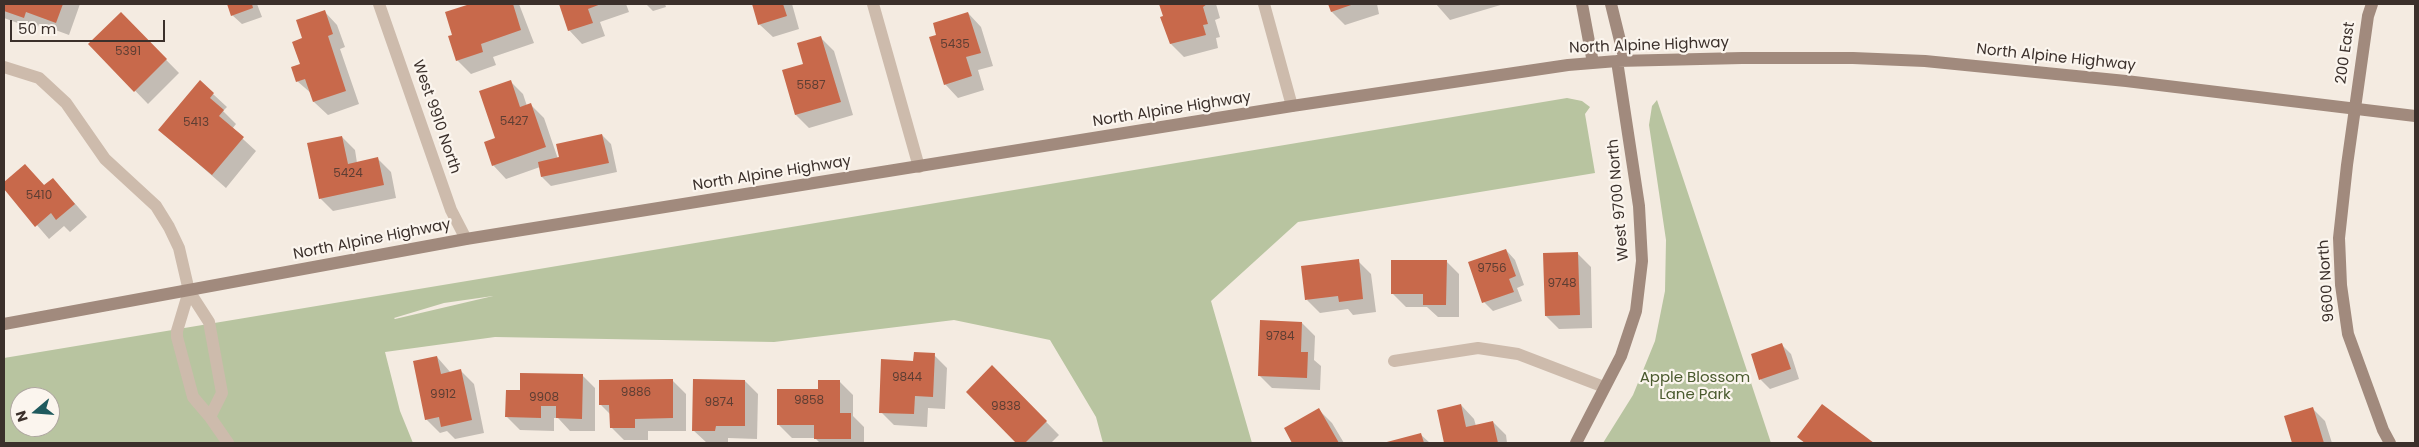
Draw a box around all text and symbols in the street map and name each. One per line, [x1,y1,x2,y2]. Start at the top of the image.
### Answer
scale bar [12,10,168,42]
text: 50 m [18,18,56,39]
street label: 200 East [2333,21,2359,85]
street label: North Alpine Highway [1569,34,1729,58]
house number: 5435 [940,38,970,52]
street label: North Alpine Highway [1975,41,2137,75]
house number: 5391 [115,45,141,59]
street label: West 9910 North [408,58,464,176]
house number: 5587 [796,79,826,93]
street label: North Alpine Highway [1092,89,1252,131]
house number: 5427 [500,115,528,129]
house number: 5413 [183,116,209,130]
street label: West 9700 North [1605,138,1633,262]
street label: North Alpine Highway [692,153,852,195]
house number: 5424 [333,167,363,181]
house number: 5410 [26,189,52,203]
street label: North Alpine Highway [292,216,452,264]
street label: 9600 North [2315,239,2339,323]
house number: 9756 [1477,262,1507,276]
house number: 9748 [1547,277,1577,291]
house number: 9784 [1265,330,1295,344]
park label: Apple Blossom Lane Park [1640,369,1750,404]
house number: 9844 [892,371,922,385]
house number: 9886 [621,386,651,400]
north arrow [10,387,60,437]
house number: 9912 [430,388,456,402]
house number: 9908 [529,391,559,405]
house number: 9858 [794,394,824,408]
house number: 9874 [704,396,734,410]
house number: 9838 [991,400,1021,414]
text: N [11,408,33,424]

